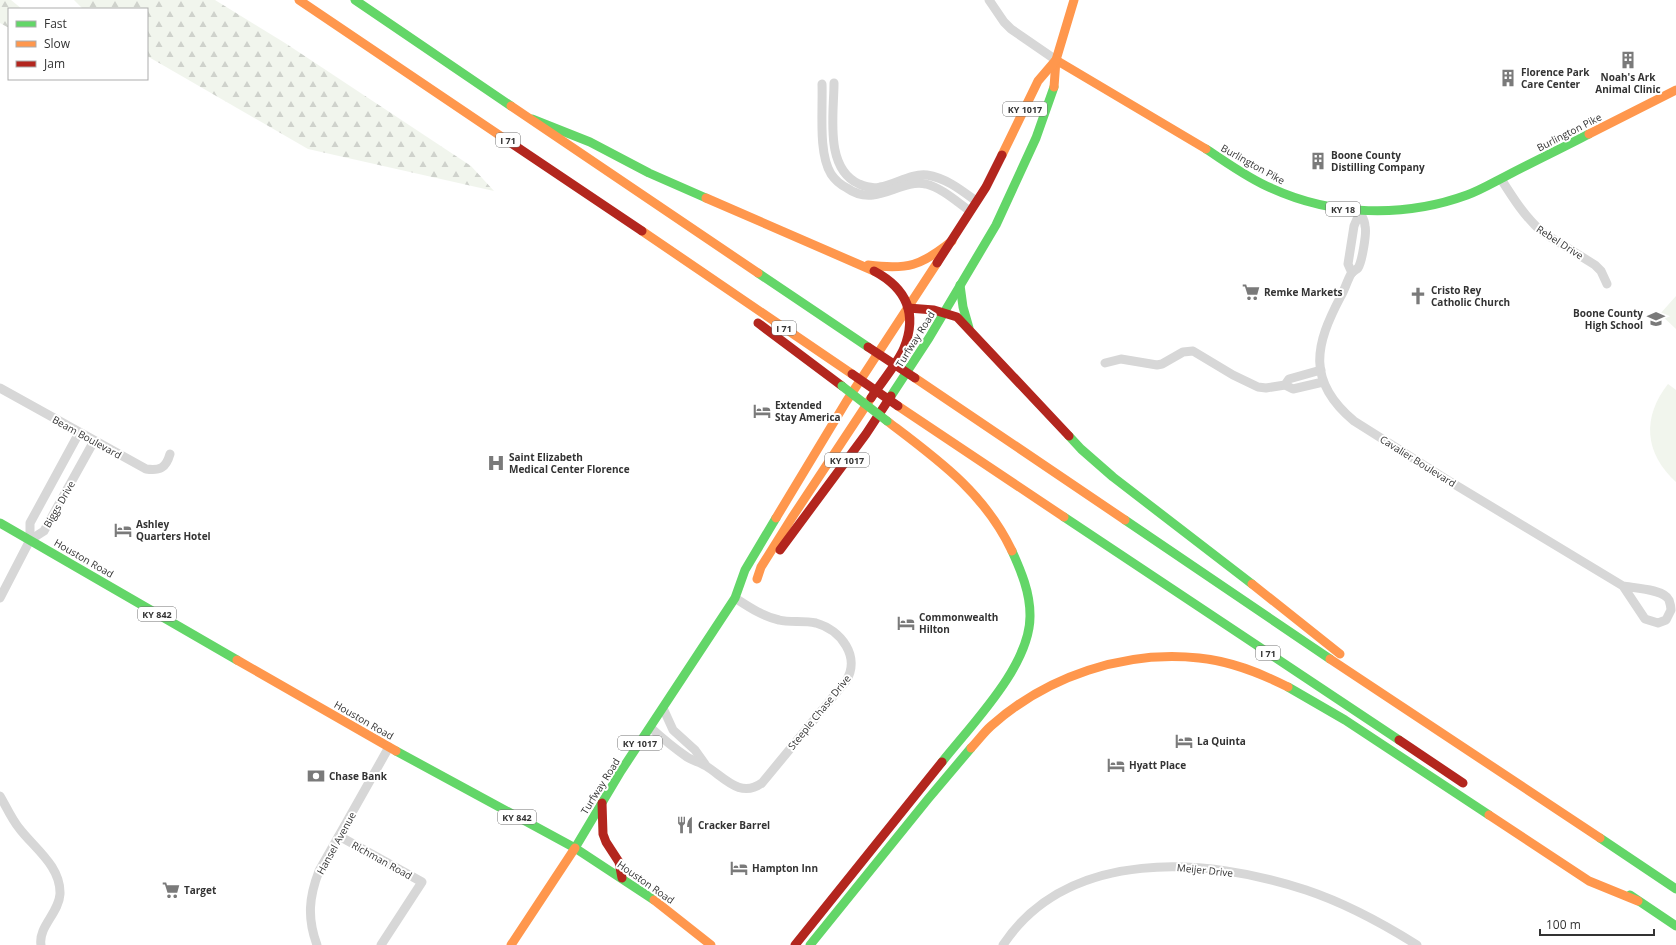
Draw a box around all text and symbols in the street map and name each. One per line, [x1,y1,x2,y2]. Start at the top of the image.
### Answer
legend [8,8,148,80]
text: Fast [44,15,67,32]
text: Slow [44,35,71,52]
building icon: Noah's Ark Animal Clinic [1618,50,1638,70]
text: Jam [43,55,65,72]
place label: Florence Park Care Center [1521,65,1590,91]
building icon: Florence Park Care Center [1498,68,1518,88]
place label: Noah's Ark Animal Clinic [1595,70,1661,96]
road number: KY 1017 [1003,102,1047,116]
street label: Burlington Pike [1534,109,1604,154]
road number: I 71 [496,133,520,147]
street label: Burlington Pike [1219,141,1288,188]
place label: Boone County Distilling Company [1331,148,1425,174]
building icon: Boone County Distilling Company [1308,151,1328,171]
road number: KY 18 [1326,202,1360,216]
street label: Rebel Drive [1534,222,1586,263]
supermarket icon: Remke Markets [1241,282,1261,302]
place label: Cristo Rey Catholic Church [1431,283,1510,309]
place label: Remke Markets [1264,285,1342,299]
church icon: Cristo Rey Catholic Church [1408,286,1428,306]
place label: Boone County High School [1573,306,1643,332]
street label: Turfway Road [892,308,938,370]
school or university icon: Boone County High School [1646,309,1666,329]
road number: I 71 [772,321,796,335]
place label: Extended Stay America [775,398,841,424]
hotel icon: Extended Stay America [752,401,772,421]
street label: Beam Boulevard [50,412,124,462]
street label: Cavalier Boulevard [1377,432,1459,490]
place label: Saint Elizabeth Medical Center Florence [509,450,630,476]
hospital icon: Saint Elizabeth Medical Center Florence [486,453,506,473]
road number: KY 1017 [825,453,869,467]
street label: Biggs Drive [40,478,78,530]
place label: Ashley Quarters Hotel [136,517,211,543]
hotel icon: Ashley Quarters Hotel [113,520,133,540]
street label: Houston Road [52,535,116,581]
road number: KY 842 [138,607,176,621]
place label: Commonwealth Hilton [919,610,998,636]
hotel icon: Commonwealth Hilton [896,613,916,633]
road number: I 71 [1256,646,1280,660]
street label: Steeple Chase Drive [784,671,854,752]
street label: Houston Road [332,697,396,743]
hotel icon: La Quinta [1174,731,1194,751]
place label: La Quinta [1197,734,1246,748]
road number: KY 1017 [618,736,662,750]
street label: Turfway Road [577,755,623,817]
hotel icon: Hyatt Place [1106,755,1126,775]
place label: Hyatt Place [1129,758,1186,772]
bank icon: Chase Bank [306,766,326,786]
place label: Chase Bank [329,769,388,783]
street label: Hansel Avenue [313,809,359,877]
road number: KY 842 [498,810,536,824]
restaurant icon: Cracker Barrel [675,815,695,835]
place label: Cracker Barrel [698,818,770,832]
street label: Richman Road [349,838,415,882]
street label: Houston Road [615,857,677,907]
hotel icon: Hampton Inn [729,858,749,878]
street label: Meijer Drive [1176,860,1234,880]
place label: Hampton Inn [752,861,818,875]
supermarket icon: Target [161,880,181,900]
place label: Target [184,883,217,897]
scale bar [1540,911,1654,937]
text: 100 m [1546,916,1581,933]

